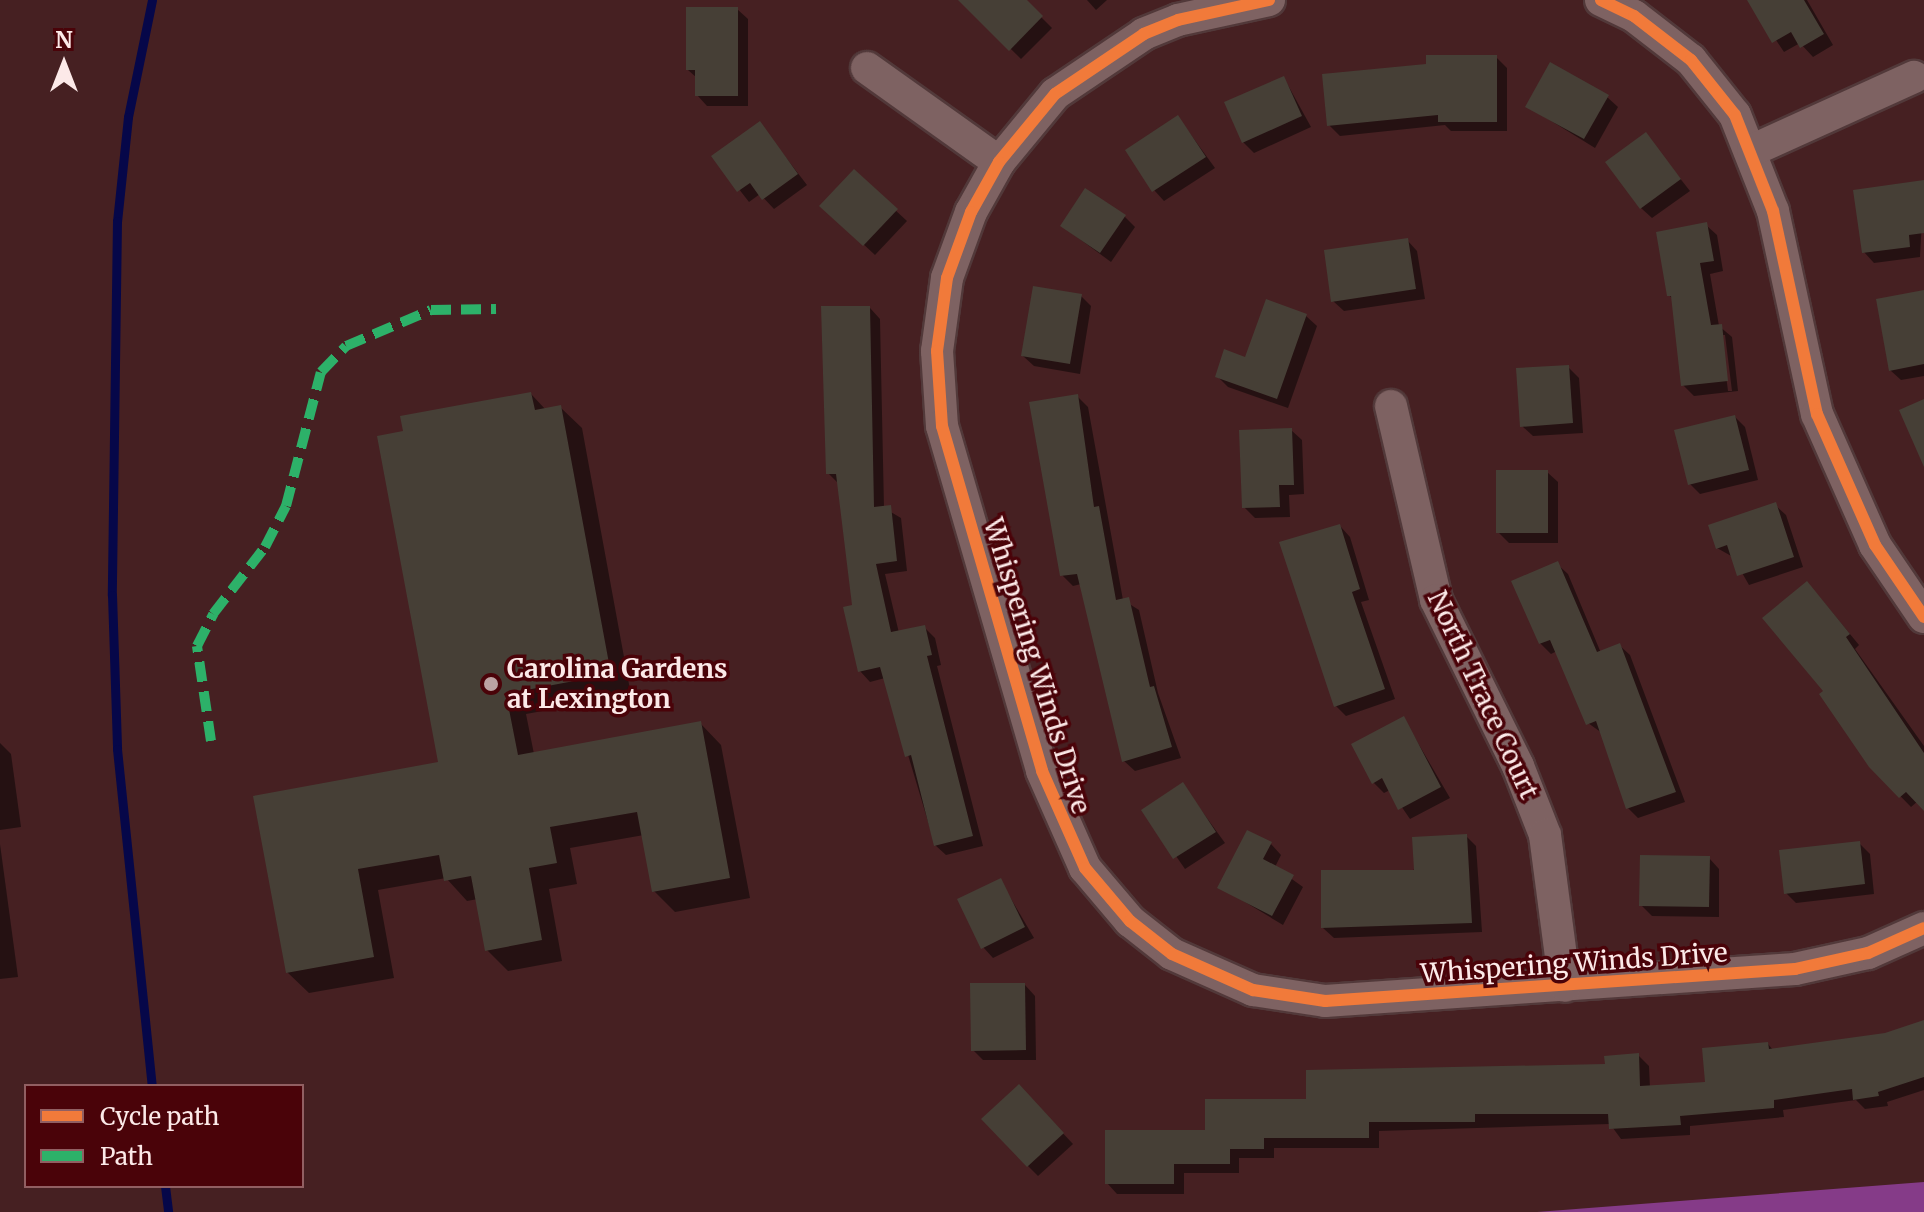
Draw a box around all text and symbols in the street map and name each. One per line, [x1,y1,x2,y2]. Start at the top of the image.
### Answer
north arrow [24,24,104,104]
text: N [55,26,73,54]
street label: Whispering Winds Drive [977,514,1097,818]
street label: North Trace Court [1421,586,1545,804]
place label: Carolina Gardens at Lexington [507,653,727,714]
marker: Carolina Gardens at Lexington [482,675,500,693]
street label: Whispering Winds Drive [1420,937,1728,989]
legend [24,1084,304,1188]
text: Cycle path [100,1101,219,1132]
text: Path [100,1141,153,1172]

